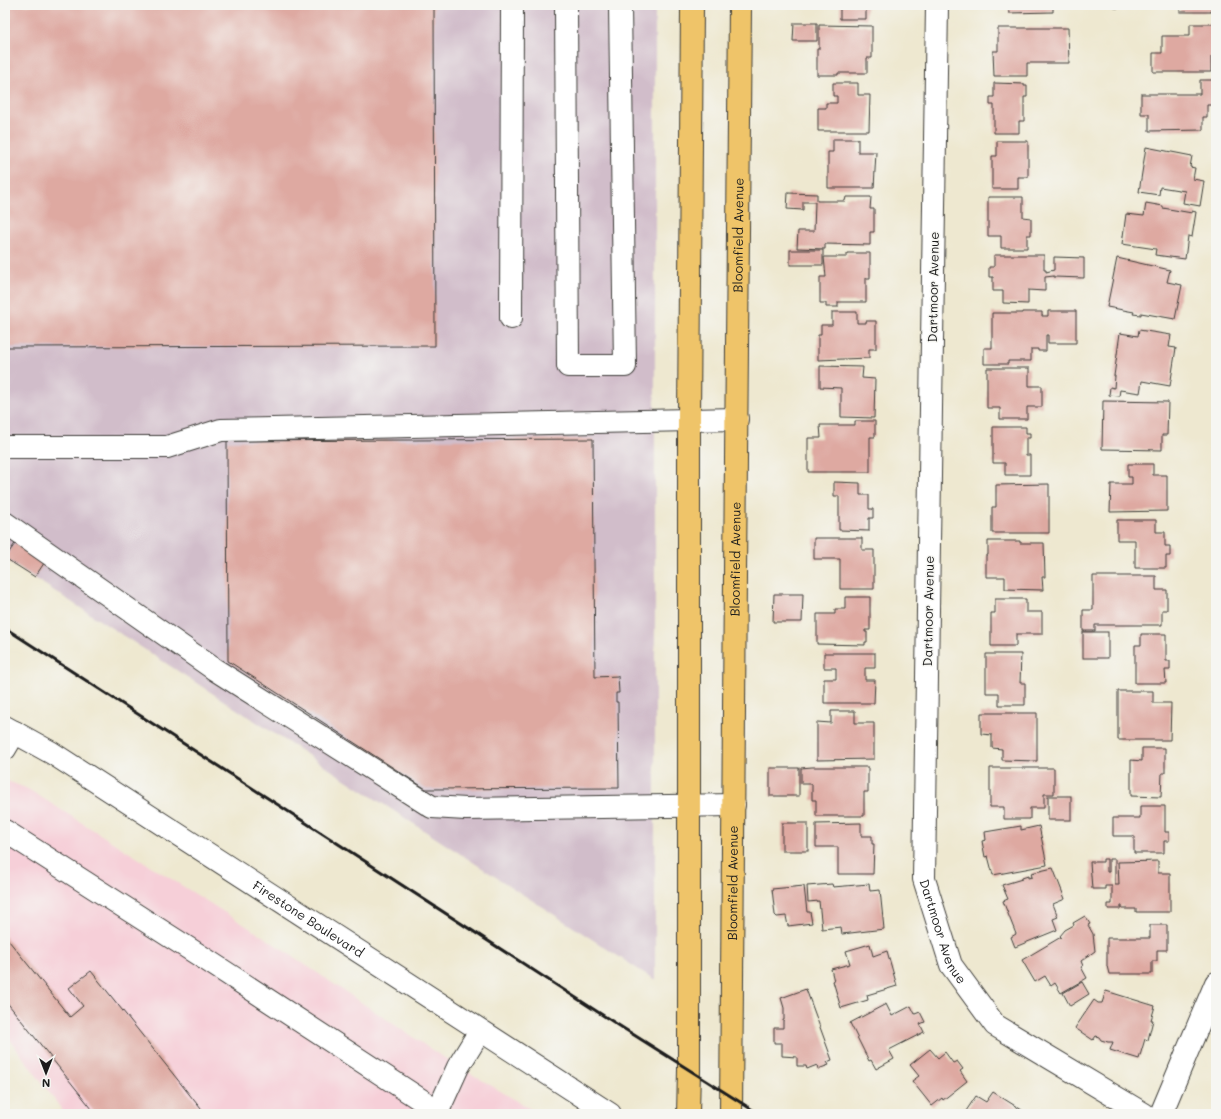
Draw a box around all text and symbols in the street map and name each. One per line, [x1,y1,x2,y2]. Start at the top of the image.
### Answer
street label: Bloomfield Avenue [729,178,747,293]
street label: Dartmoor Avenue [923,231,942,342]
street label: Bloomfield Avenue [726,501,744,617]
street label: Dartmoor Avenue [918,555,937,666]
street label: Bloomfield Avenue [723,825,741,940]
street label: Firestone Boulevard [250,876,367,961]
street label: Dartmoor Avenue [917,877,971,987]
north arrow [26,1053,66,1093]
text: N [42,1076,50,1091]

